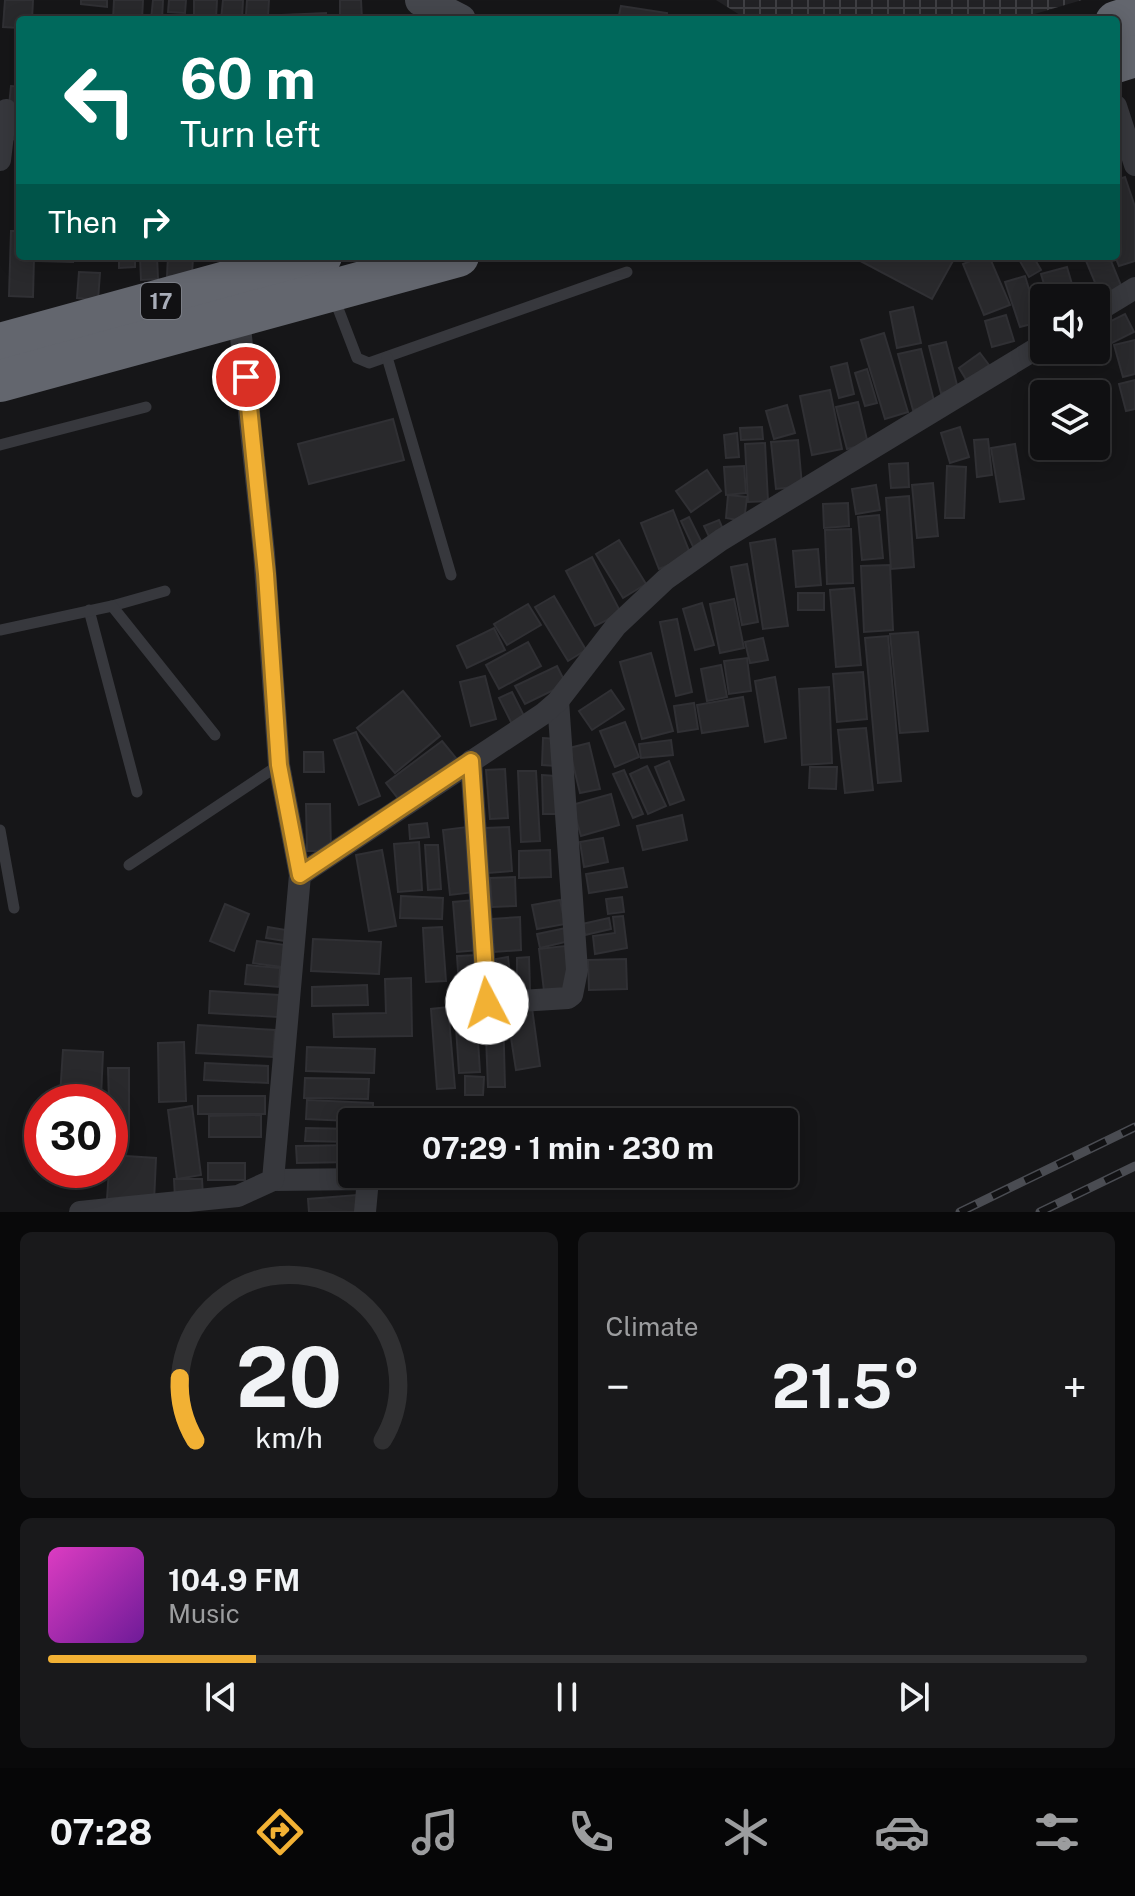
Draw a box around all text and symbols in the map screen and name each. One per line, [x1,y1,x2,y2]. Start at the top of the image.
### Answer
text: 60 m [180,46,316,112]
icon: left [48,48,152,152]
text: Turn left [180,113,321,155]
icon: right [133,200,177,244]
text: Then [48,204,117,240]
road number: 17 [141,283,181,319]
map controls [1030,284,1110,460]
button: sound [1030,284,1110,364]
pin [212,343,280,411]
icon: arrive [224,355,268,399]
button: layers [1030,380,1110,460]
position arrow [445,961,529,1045]
speed limit sign: 30 [24,1084,128,1188]
text: 07:29 · 1 min · 230 m [422,1130,714,1166]
text: Climate [606,1311,699,1342]
text: 20 [236,1328,342,1426]
text: 21.5° [772,1351,921,1422]
text: − [606,1361,630,1413]
text: + [1063,1361,1087,1413]
text: km/h [255,1421,322,1454]
text: 104.9 FM [168,1562,300,1598]
text: Music [168,1598,240,1629]
icon: previous [199,1675,243,1719]
icon: pause [545,1675,589,1719]
icon: next [892,1675,936,1719]
icon: directions [252,1804,308,1860]
icon: music [407,1804,463,1860]
icon: phone [563,1804,619,1860]
icon: climate [718,1804,774,1860]
icon: car [874,1804,930,1860]
icon: filters [1029,1804,1085,1860]
text: 07:28 [50,1811,152,1853]

